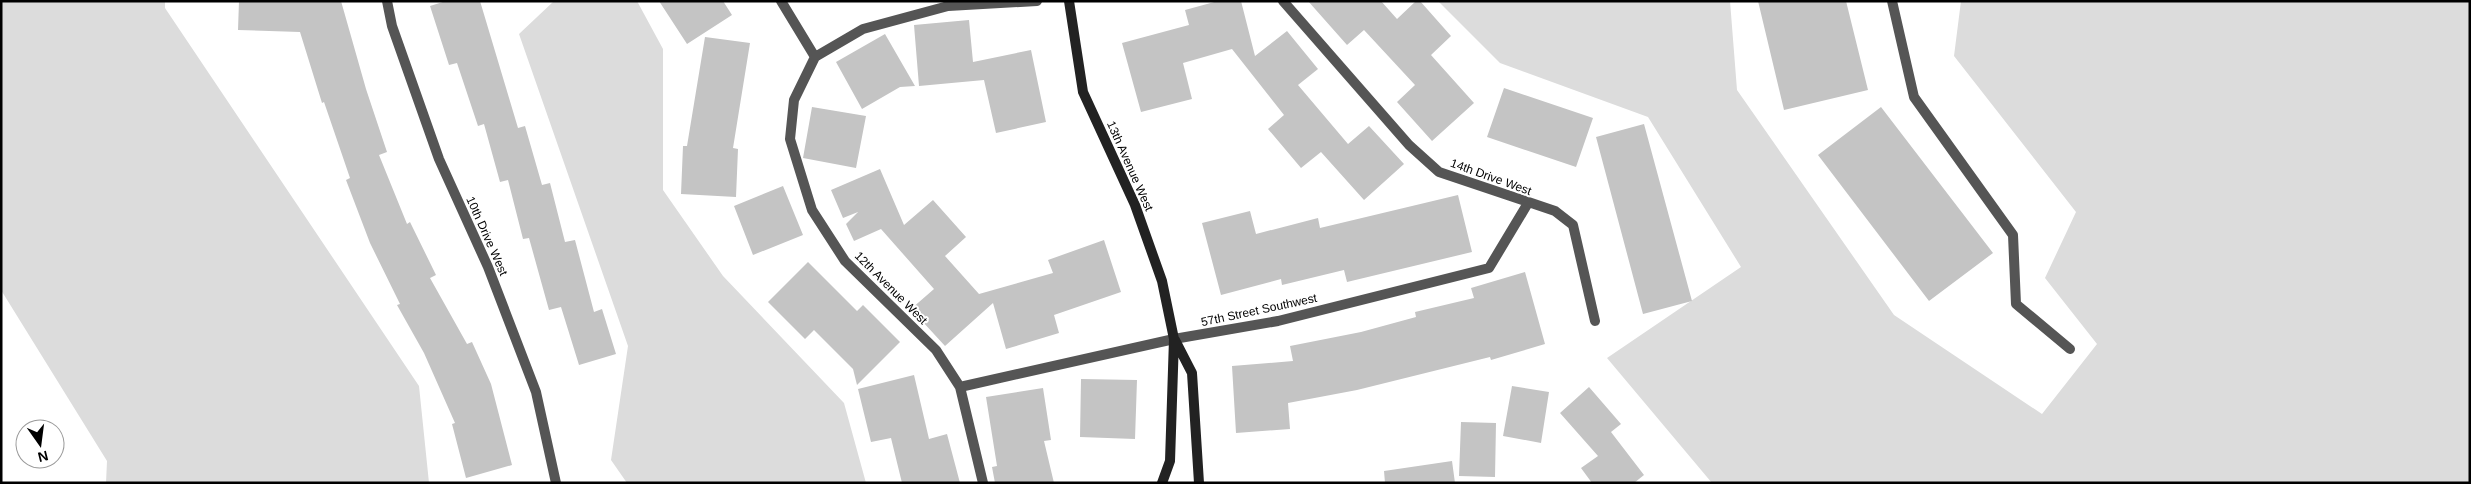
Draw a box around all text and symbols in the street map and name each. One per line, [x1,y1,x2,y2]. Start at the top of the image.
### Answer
street label: 13th Avenue West [1104,119,1156,214]
street label: 14th Drive West [1449,156,1534,198]
street label: 10th Drive West [463,194,511,278]
street label: 12th Avenue West [852,249,931,328]
street label: 57th Street Southwest [1200,291,1319,329]
north arrow [15,419,65,469]
text: N [36,448,50,466]

